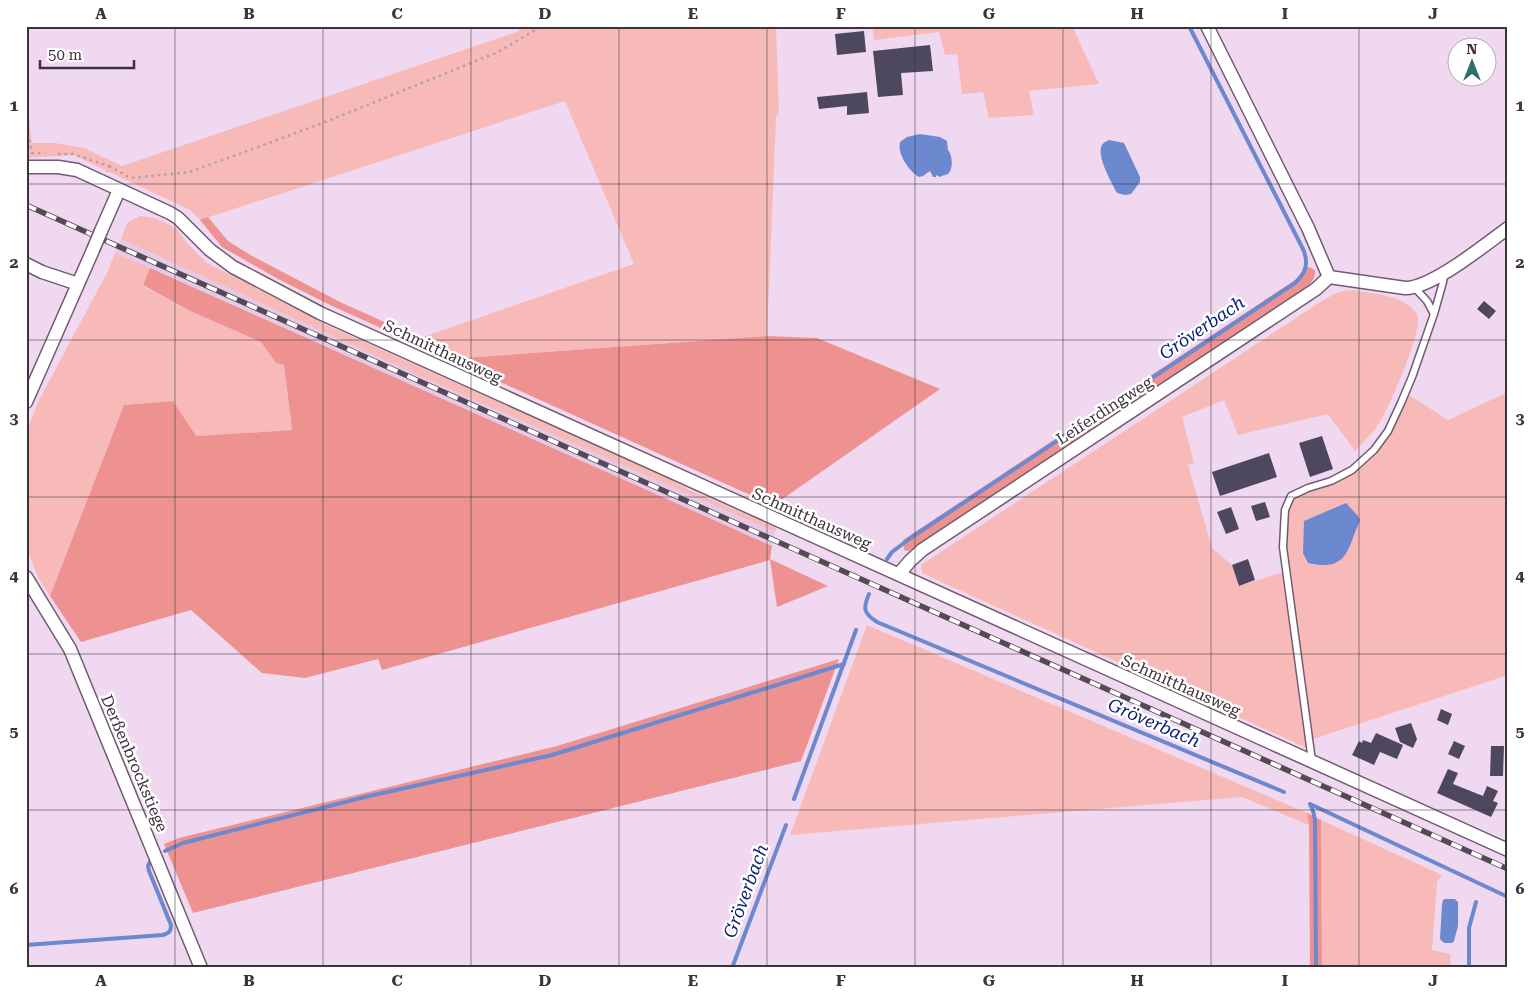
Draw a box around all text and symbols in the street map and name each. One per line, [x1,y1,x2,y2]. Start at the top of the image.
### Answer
text: A [95,4,107,23]
text: B [243,4,255,23]
text: C [391,4,403,23]
text: D [539,4,552,23]
text: E [688,4,698,23]
text: F [836,4,846,23]
text: G [983,4,996,23]
text: H [1130,4,1144,23]
text: I [1282,4,1288,23]
text: J [1428,4,1438,23]
scale bar [40,38,134,70]
north arrow [1446,38,1496,88]
text: N [1467,41,1478,57]
text: 50 m [48,46,83,64]
text: 1 [10,96,19,115]
text: 1 [1516,96,1525,115]
text: 2 [10,253,19,272]
text: 2 [1516,253,1525,272]
water label: Gröverbach [1155,291,1248,364]
street label: Schmitthausweg [381,316,506,388]
street label: Leiferdingweg [1053,372,1157,449]
text: 3 [10,409,19,428]
text: 3 [1516,409,1525,428]
street label: Schmitthausweg [749,484,875,554]
text: 4 [10,566,19,585]
text: 4 [1516,566,1525,585]
street label: Schmitthausweg [1118,651,1244,721]
street label: Derßenbrockstiege [97,692,172,835]
water label: Gröverbach [1105,694,1204,751]
text: 5 [10,722,19,741]
text: 5 [1516,722,1525,741]
water label: Gröverbach [719,841,772,941]
text: 6 [10,879,19,898]
text: 6 [1516,879,1525,898]
text: A [95,971,107,990]
text: B [243,971,255,990]
text: C [391,971,403,990]
text: D [539,971,552,990]
text: E [688,971,698,990]
text: F [836,971,846,990]
text: G [983,971,996,990]
text: H [1130,971,1144,990]
text: I [1282,971,1288,990]
text: J [1428,971,1438,990]

